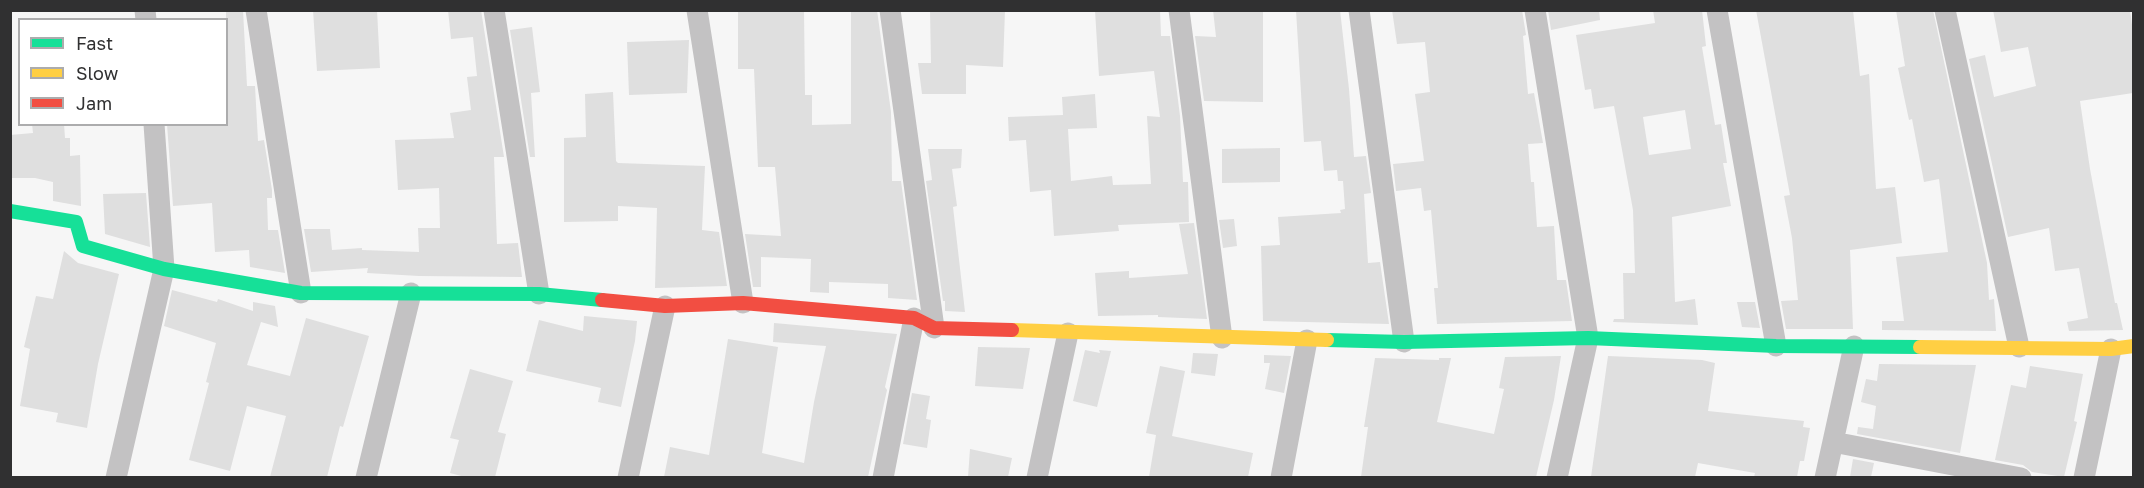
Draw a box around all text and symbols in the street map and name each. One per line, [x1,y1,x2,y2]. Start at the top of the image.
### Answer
legend [18,18,228,126]
text: Fast [76,32,113,54]
text: Slow [76,62,118,84]
text: Jam [76,92,112,114]

